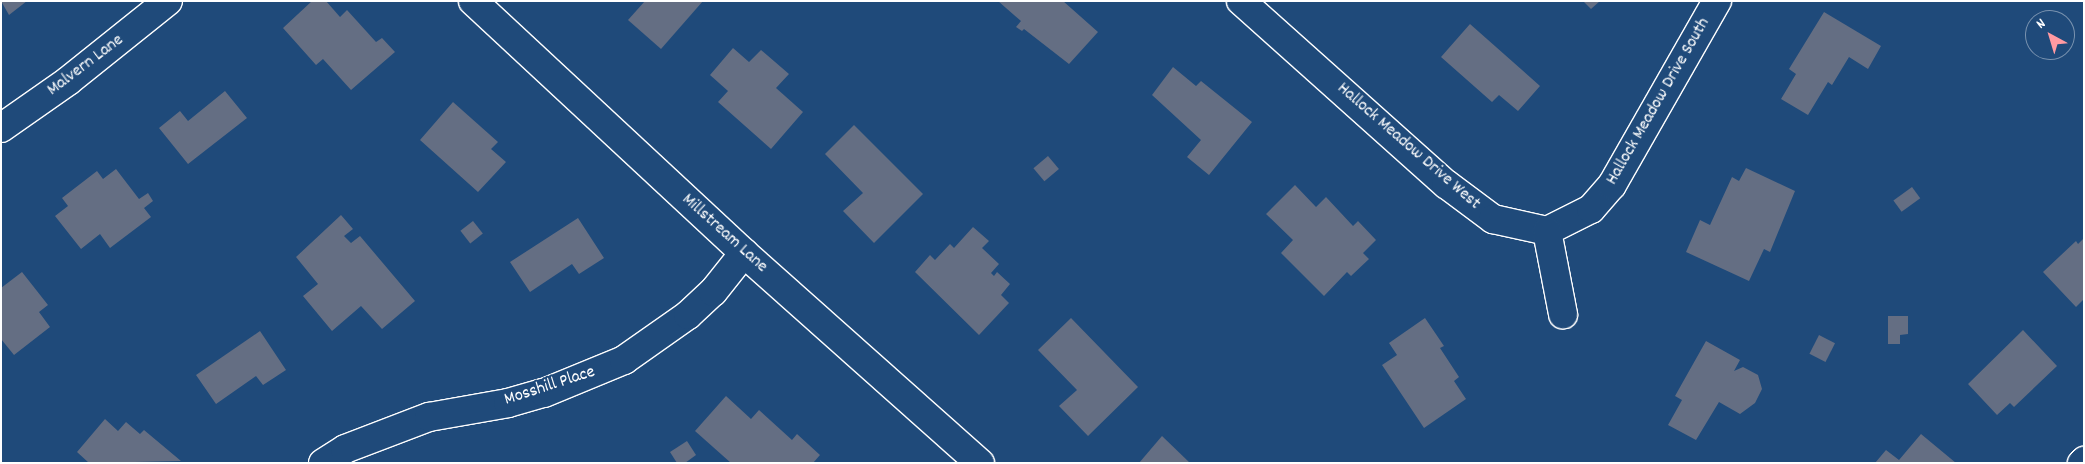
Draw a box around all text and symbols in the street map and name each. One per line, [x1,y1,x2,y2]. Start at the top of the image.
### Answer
north arrow [2025,10,2075,60]
text: N [2032,14,2050,34]
street label: Hallock Meadow Drive South [1602,15,1716,189]
street label: Malvern Lane [44,30,128,102]
street label: Hallock Meadow Drive West [1332,79,1484,215]
street label: Millstream Lane [677,190,771,278]
street label: Mosshill Place [502,362,598,412]

